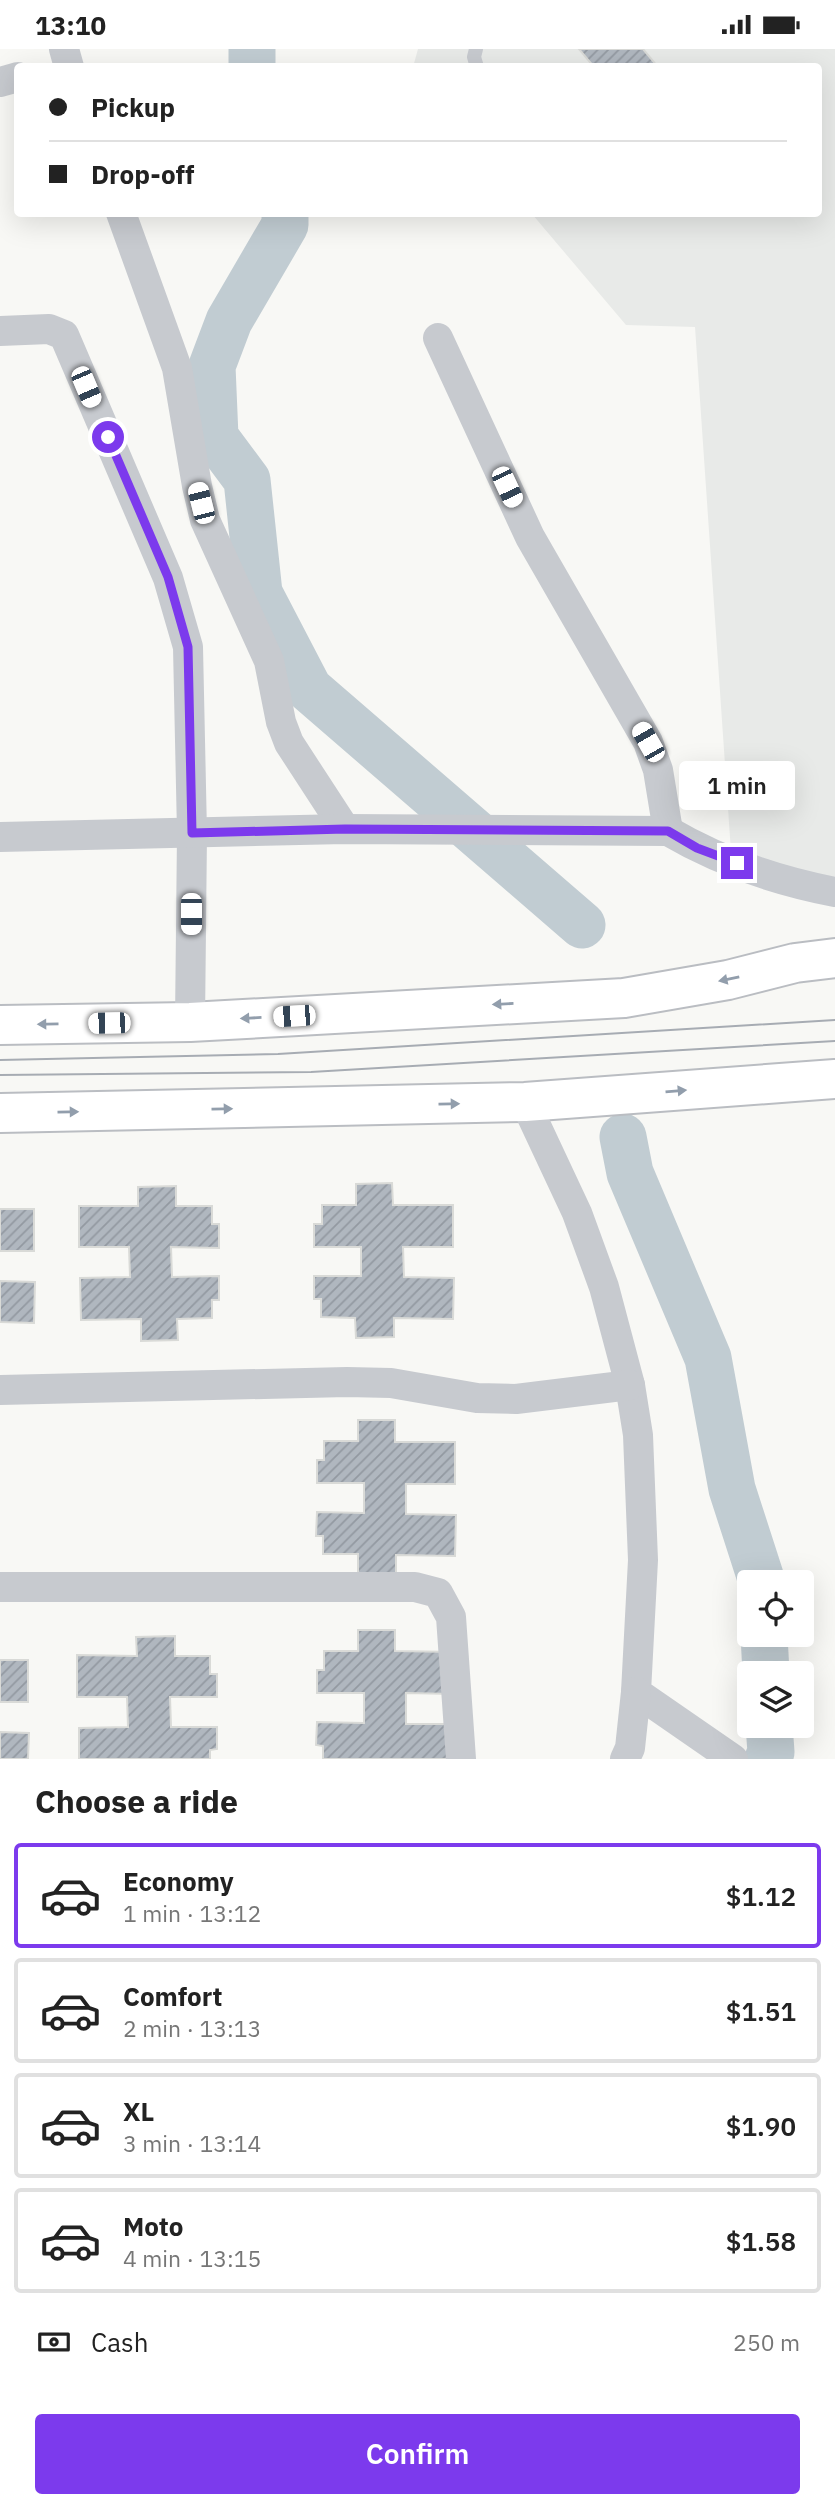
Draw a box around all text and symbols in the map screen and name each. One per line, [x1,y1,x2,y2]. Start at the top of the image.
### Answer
text: 13:10 [35,8,106,42]
text: Pickup [91,90,175,124]
text: Drop-off [91,157,194,191]
car [69,364,104,410]
route start [92,421,124,453]
car [489,464,526,510]
car [186,480,217,526]
car [629,719,668,765]
callout: 1 min [679,761,795,811]
text: 1 min [707,770,767,800]
route end [721,847,753,879]
car [181,893,202,935]
one-way arrow [717,974,739,985]
one-way arrow [492,999,514,1010]
car [273,1004,316,1028]
car [88,1012,131,1034]
one-way arrow [240,1013,262,1024]
one-way arrow [37,1018,59,1030]
one-way arrow [665,1085,687,1096]
one-way arrow [438,1098,460,1110]
one-way arrow [211,1103,233,1114]
one-way arrow [57,1106,79,1118]
map controls [737,1570,814,1738]
button: locate [737,1570,814,1647]
button: layers [737,1661,814,1738]
text: Choose a ride [35,1780,238,1822]
icon: car [39,1864,102,1927]
text: Economy [123,1864,234,1898]
text: $1.12 [726,1879,796,1913]
text: 1 min · 13:12 [123,1898,261,1928]
icon: car [39,1979,102,2042]
text: Comfort [123,1979,222,2013]
text: $1.51 [726,1994,796,2028]
text: 2 min · 13:13 [123,2013,261,2043]
icon: car [39,2094,102,2157]
text: XL [123,2094,154,2128]
text: $1.90 [726,2109,796,2143]
text: 3 min · 13:14 [123,2128,261,2158]
icon: car [39,2209,102,2272]
text: Moto [123,2209,183,2243]
text: $1.58 [726,2224,796,2258]
text: 4 min · 13:15 [123,2243,261,2273]
icon: cash [35,2323,73,2361]
text: Cash [91,2325,148,2359]
text: 250 m [733,2327,800,2357]
button: Confirm [35,2414,800,2494]

